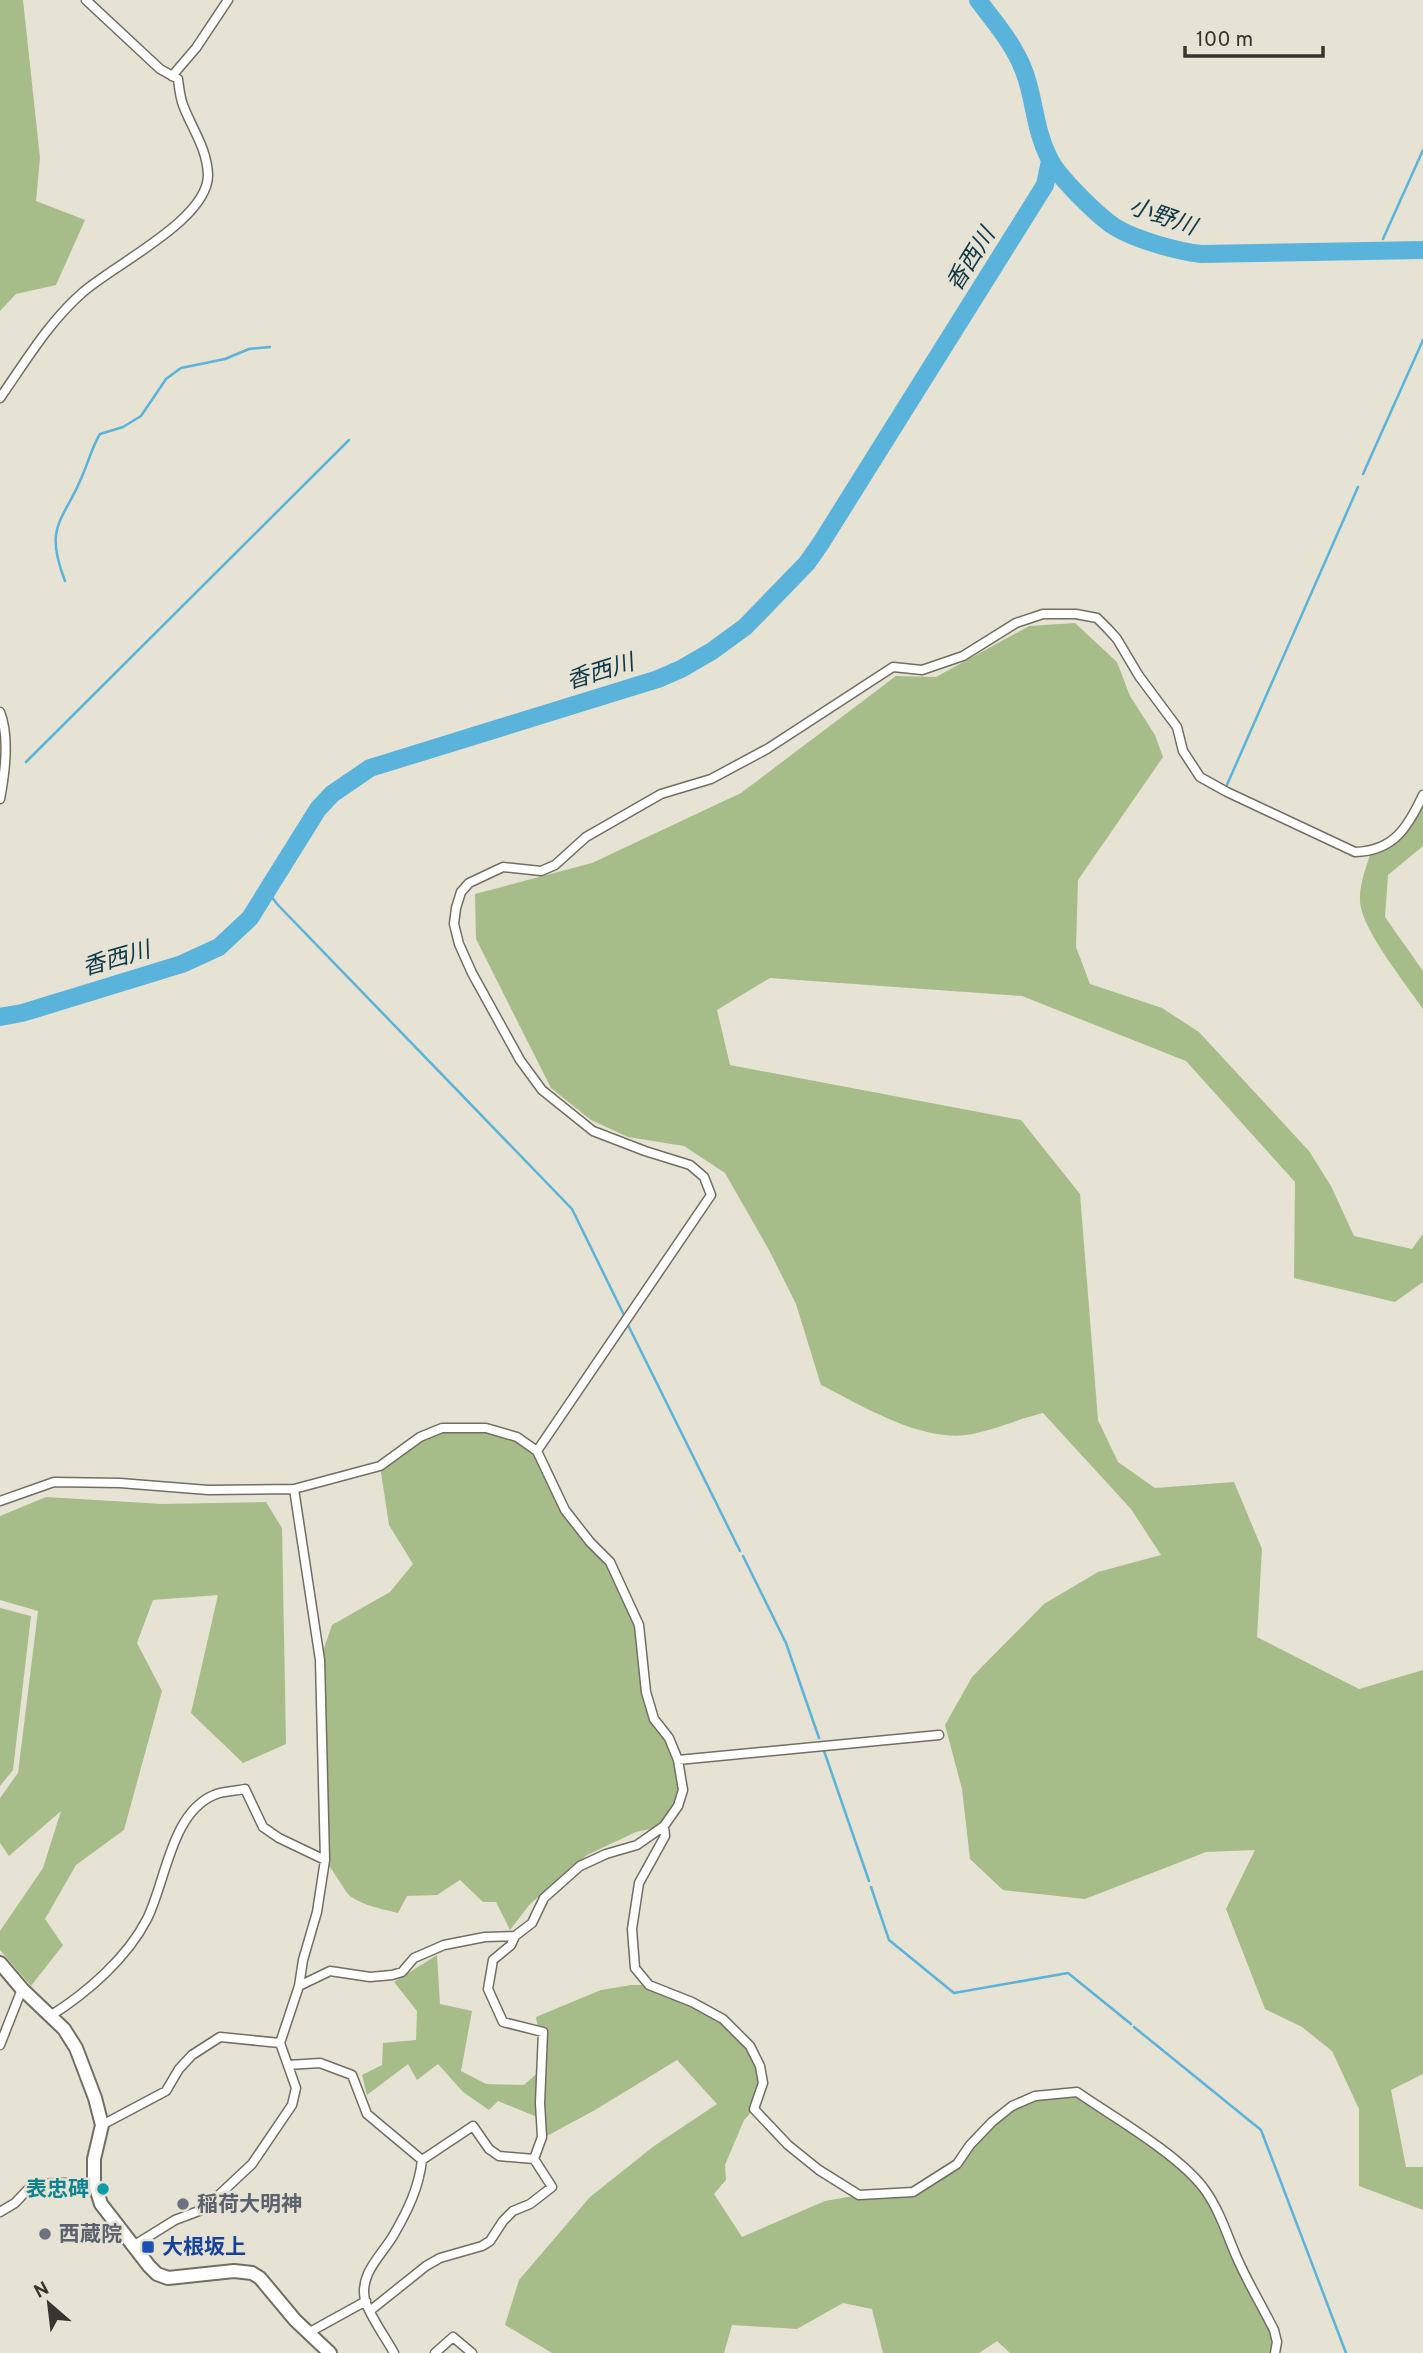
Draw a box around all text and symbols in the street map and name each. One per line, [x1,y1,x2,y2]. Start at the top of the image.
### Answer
scale bar [1185,14,1323,58]
text: 100 m [1196,27,1253,54]
water label: 小野川 [1125,193,1202,244]
water label: 香西川 [942,221,1004,297]
water label: 香西川 [563,649,641,697]
water label: 香西川 [80,936,157,984]
place label: 表忠碑 [26,2177,89,2204]
marker: 表忠碑 [95,2181,111,2197]
place label: 稲荷大明神 [197,2192,302,2219]
marker: 稲荷大明神 [175,2196,191,2212]
place label: 西蔵院 [59,2222,122,2249]
marker: 西蔵院 [37,2226,53,2242]
place label: 大根坂上 [162,2235,246,2262]
marker: 大根坂上 [140,2239,156,2255]
north arrow [14,2269,84,2339]
text: N [30,2277,54,2305]

